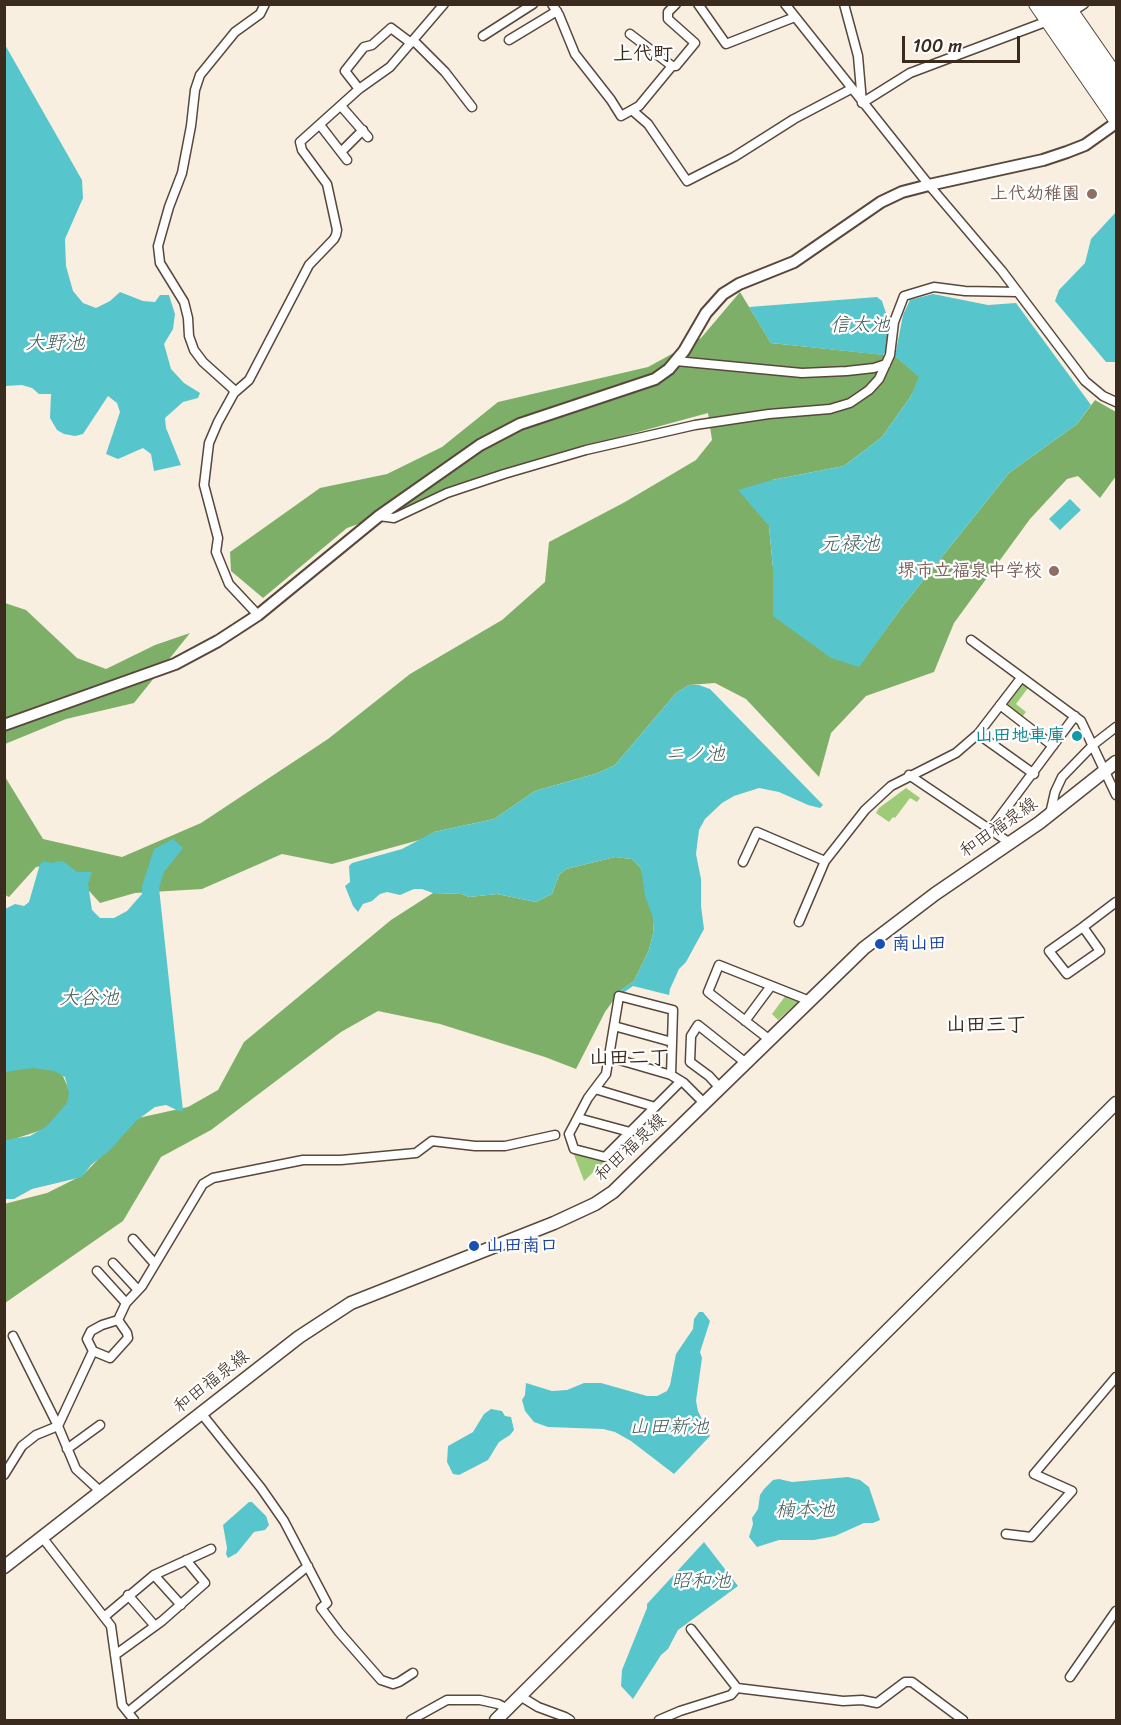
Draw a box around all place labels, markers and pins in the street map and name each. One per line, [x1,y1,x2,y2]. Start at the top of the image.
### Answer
place label: 上代幼稚園 [990,183,1080,205]
marker: 上代幼稚園 [1085,187,1099,201]
place label: 堺市立福泉中学校 [898,560,1042,582]
marker: 堺市立福泉中学校 [1047,564,1061,578]
place label: 山田地車庫 [975,725,1065,747]
marker: 山田地車庫 [1070,729,1084,743]
place label: 南山田 [892,933,946,955]
marker: 南山田 [873,937,887,951]
place label: 山田南口 [486,1235,558,1257]
marker: 山田南口 [467,1239,481,1253]

